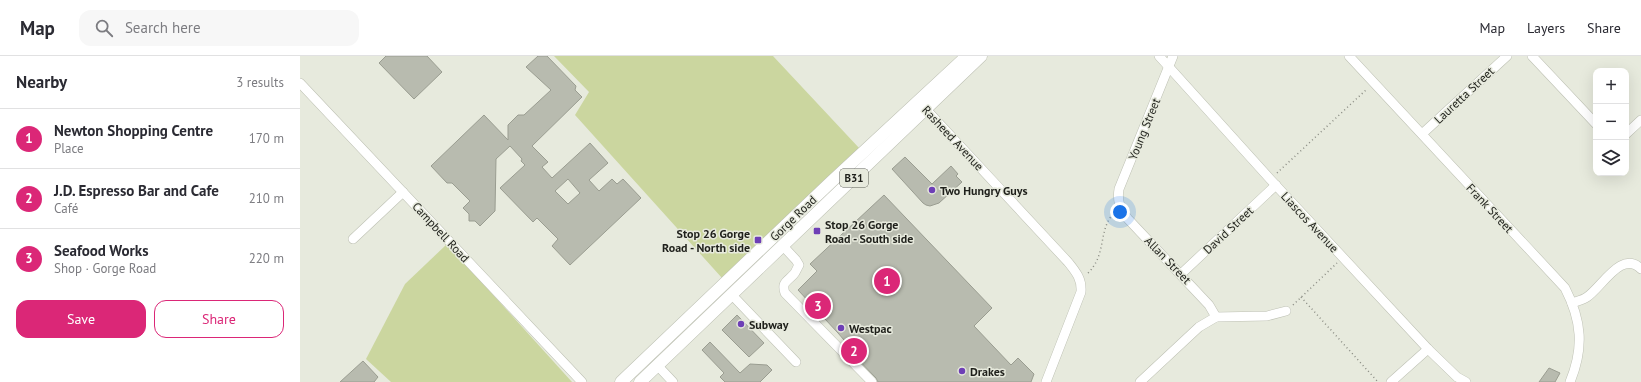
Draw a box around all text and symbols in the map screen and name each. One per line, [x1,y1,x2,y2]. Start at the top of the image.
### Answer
search box [79,10,359,46]
text: Map [20,16,55,40]
icon: search [93,17,115,39]
text: Search here [125,18,201,37]
text: Map [1479,19,1505,37]
text: Layers [1527,19,1565,37]
text: Share [1587,19,1621,37]
street label: Lauretta Street [1431,63,1497,127]
map controls [1593,68,1629,176]
button: + [1593,68,1629,104]
text: Nearby [16,71,67,93]
text: 3 results [236,74,284,91]
street label: Young Street [1125,96,1163,162]
street label: Rasheed Avenue [919,102,987,174]
button: − [1593,104,1629,140]
text: Newton Shopping Centre [54,121,213,140]
text: 1 [25,130,33,147]
text: 170 m [249,130,284,147]
text: Place [54,140,84,157]
button: layers [1593,140,1629,176]
road number: B31 [840,169,868,187]
street label: Frank Street [1463,180,1517,236]
text: J.D. Espresso Bar and Cafe [54,181,219,200]
place label: Two Hungry Guys [940,183,1028,198]
marker: Two Hungry Guys [927,185,937,195]
street label: Liascos Avenue [1278,189,1342,255]
text: 2 [25,190,33,207]
text: 210 m [249,190,284,207]
street label: Gorge Road [767,192,819,244]
street label: Campbell Road [409,199,473,265]
text: Café [54,200,78,217]
your location [1110,202,1130,222]
street label: David Street [1200,203,1256,257]
place label: Stop 26 Gorge Road - South side [825,217,913,246]
place label: Stop 26 Gorge Road - North side [662,226,750,255]
marker: Stop 26 Gorge Road - South side [812,226,822,236]
street label: Allan Street [1142,233,1194,287]
marker: Stop 26 Gorge Road - North side [753,235,763,245]
text: Seafood Works [54,241,149,260]
text: 3 [25,250,33,267]
text: 220 m [249,250,284,267]
text: Shop · Gorge Road [54,260,156,277]
pin: 1 [874,266,900,296]
pin: 3 [805,291,831,321]
button: Save [16,300,146,338]
button: Share [154,300,284,338]
place label: Subway [749,317,789,332]
marker: Subway [736,319,746,329]
place label: Westpac [849,321,892,336]
marker: Westpac [836,323,846,333]
pin: 2 [841,336,867,366]
place label: Drakes [970,364,1005,379]
marker: Drakes [957,366,967,376]

